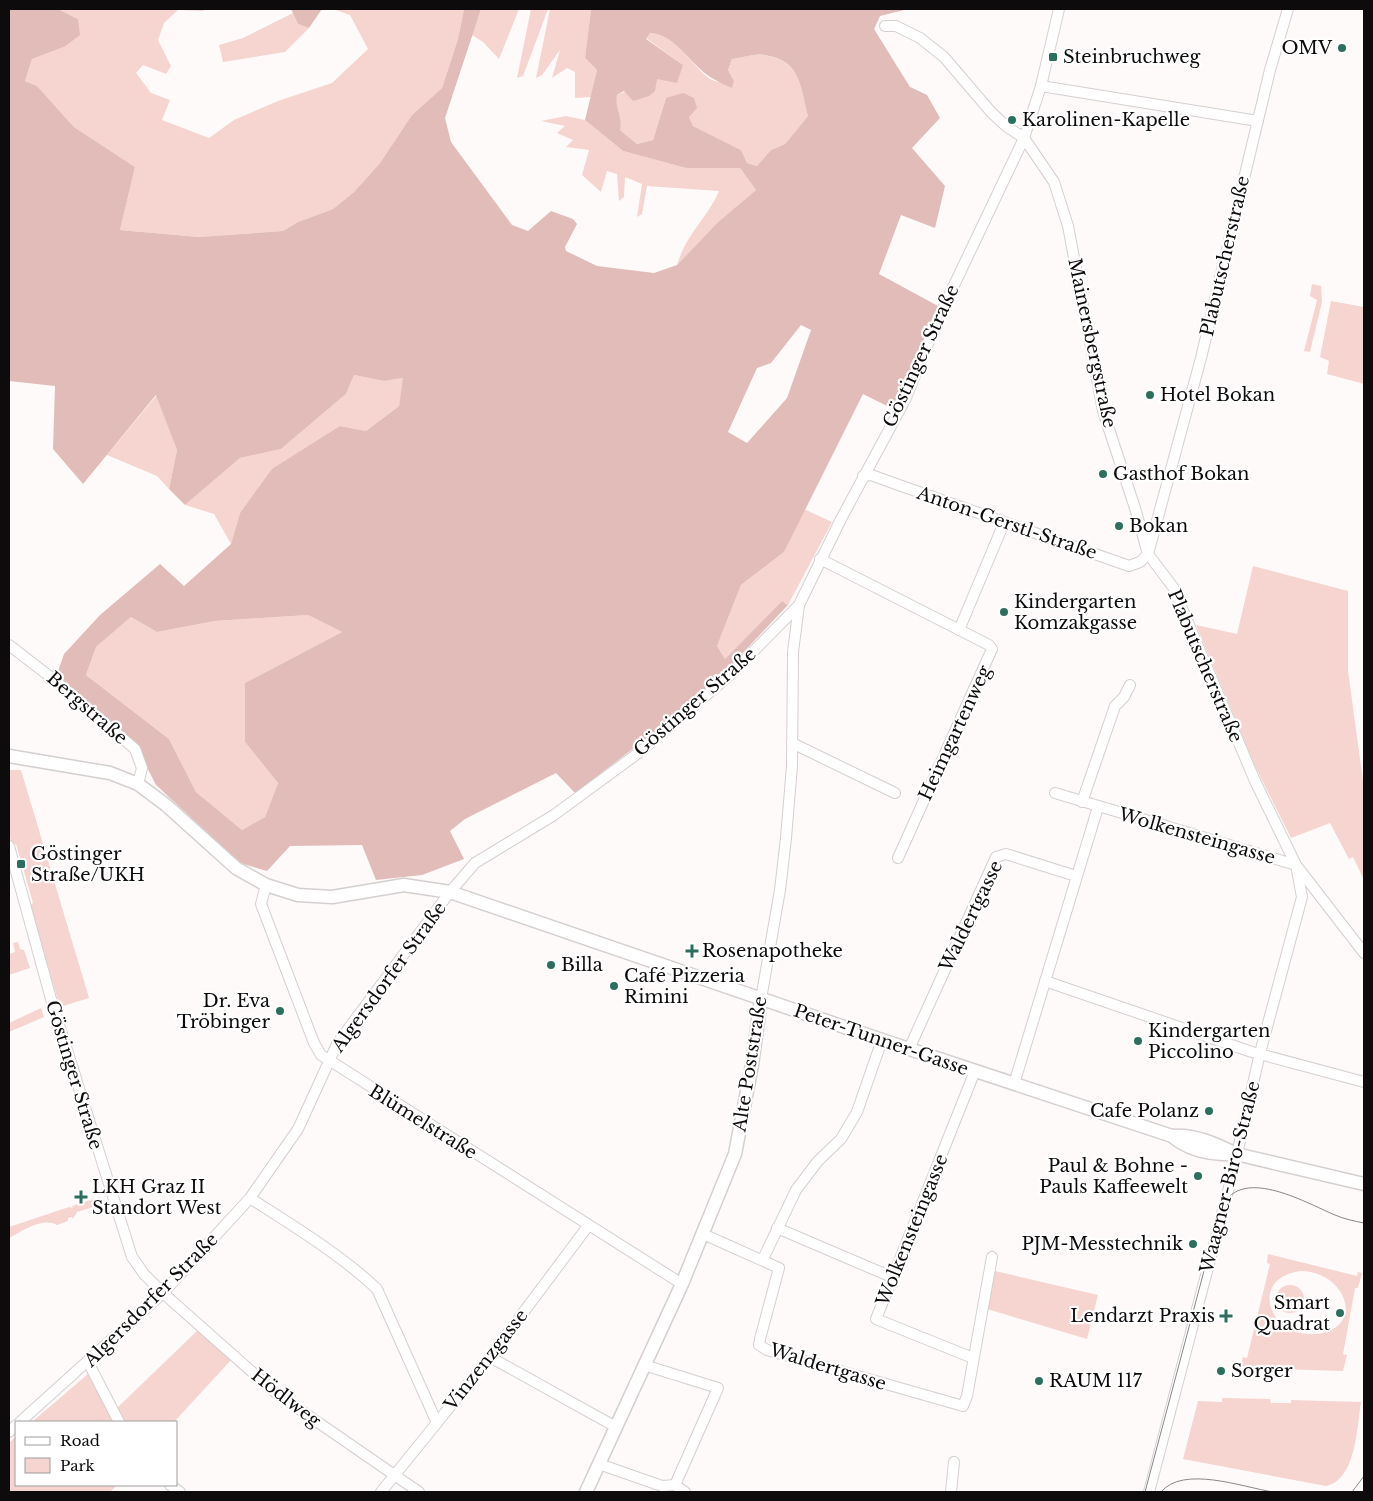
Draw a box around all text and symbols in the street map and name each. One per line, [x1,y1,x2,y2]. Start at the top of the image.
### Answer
place label: OMV [1281,37,1333,59]
marker: OMV [1336,42,1348,54]
place label: Steinbruchweg [1063,46,1201,68]
marker: Steinbruchweg [1047,51,1059,63]
place label: Karolinen-Kapelle [1022,109,1190,131]
marker: Karolinen-Kapelle [1006,114,1018,126]
street label: Plabutscherstraße [1196,174,1254,338]
street label: Mainersbergstraße [1063,256,1121,430]
street label: Göstinger Straße [878,281,964,431]
place label: Hotel Bokan [1160,384,1275,406]
marker: Hotel Bokan [1144,389,1156,401]
place label: Gasthof Bokan [1113,463,1249,485]
marker: Gasthof Bokan [1097,468,1109,480]
street label: Anton-Gerstl-Straße [913,482,1100,564]
place label: Bokan [1129,515,1188,537]
marker: Bokan [1113,520,1125,532]
street label: Plabutscherstraße [1163,586,1247,746]
place label: Kindergarten Komzakgasse [1014,591,1137,634]
marker: Kindergarten Komzakgasse [998,606,1010,618]
street label: Göstinger Straße [629,643,761,761]
street label: Heimgartenweg [914,662,996,804]
street label: Bergstraße [42,667,132,749]
street label: Wolkensteingasse [1115,803,1278,869]
place label: Göstinger Straße/UKH [31,843,145,886]
street label: Waldertgasse [934,857,1007,976]
marker: Göstinger Straße/UKH [15,858,27,870]
street label: Algersdorfer Straße [327,898,451,1057]
place label: Rosenapotheke [702,940,843,962]
marker: Rosenapotheke [686,945,698,957]
place label: Billa [561,954,603,976]
marker: Billa [545,959,557,971]
place label: Café Pizzeria Rimini [624,965,745,1008]
marker: Café Pizzeria Rimini [608,980,620,992]
place label: Dr. Eva Tröbinger [177,990,270,1033]
street label: Alte Poststraße [728,995,772,1134]
street label: Göstinger Straße [41,998,107,1152]
street label: Peter-Tunner-Gasse [791,1000,971,1080]
marker: Dr. Eva Tröbinger [274,1005,286,1017]
place label: Kindergarten Piccolino [1148,1020,1270,1063]
marker: Kindergarten Piccolino [1132,1035,1144,1047]
street label: Waagner-Biro-Straße [1195,1079,1265,1276]
street label: Blümelstraße [365,1080,481,1164]
place label: Cafe Polanz [1090,1100,1199,1122]
marker: Cafe Polanz [1203,1105,1215,1117]
street label: Wolkensteingasse [871,1151,952,1310]
place label: Paul & Bohne - Pauls Kaffeewelt [1039,1155,1188,1198]
marker: Paul & Bohne - Pauls Kaffeewelt [1192,1170,1204,1182]
place label: LKH Graz II Standort West [92,1176,222,1219]
marker: LKH Graz II Standort West [74,1190,88,1204]
street label: Algersdorfer Straße [79,1228,223,1372]
place label: PJM-Messtechnik [1021,1233,1183,1255]
marker: PJM-Messtechnik [1187,1238,1199,1250]
place label: Smart Quadrat [1253,1292,1330,1335]
street label: Vinzenzgasse [439,1305,532,1416]
place label: Lendarzt Praxis [1070,1305,1215,1327]
marker: Smart Quadrat [1334,1307,1346,1319]
marker: Lendarzt Praxis [1219,1309,1233,1323]
street label: Waldertgasse [766,1339,889,1395]
place label: Sorger [1231,1360,1293,1382]
street label: Hödlweg [247,1364,325,1432]
marker: Sorger [1215,1365,1227,1377]
place label: RAUM 117 [1049,1370,1143,1392]
marker: RAUM 117 [1033,1375,1045,1387]
legend [15,1421,178,1486]
text: Road [60,1431,100,1450]
text: Park [60,1456,96,1475]

